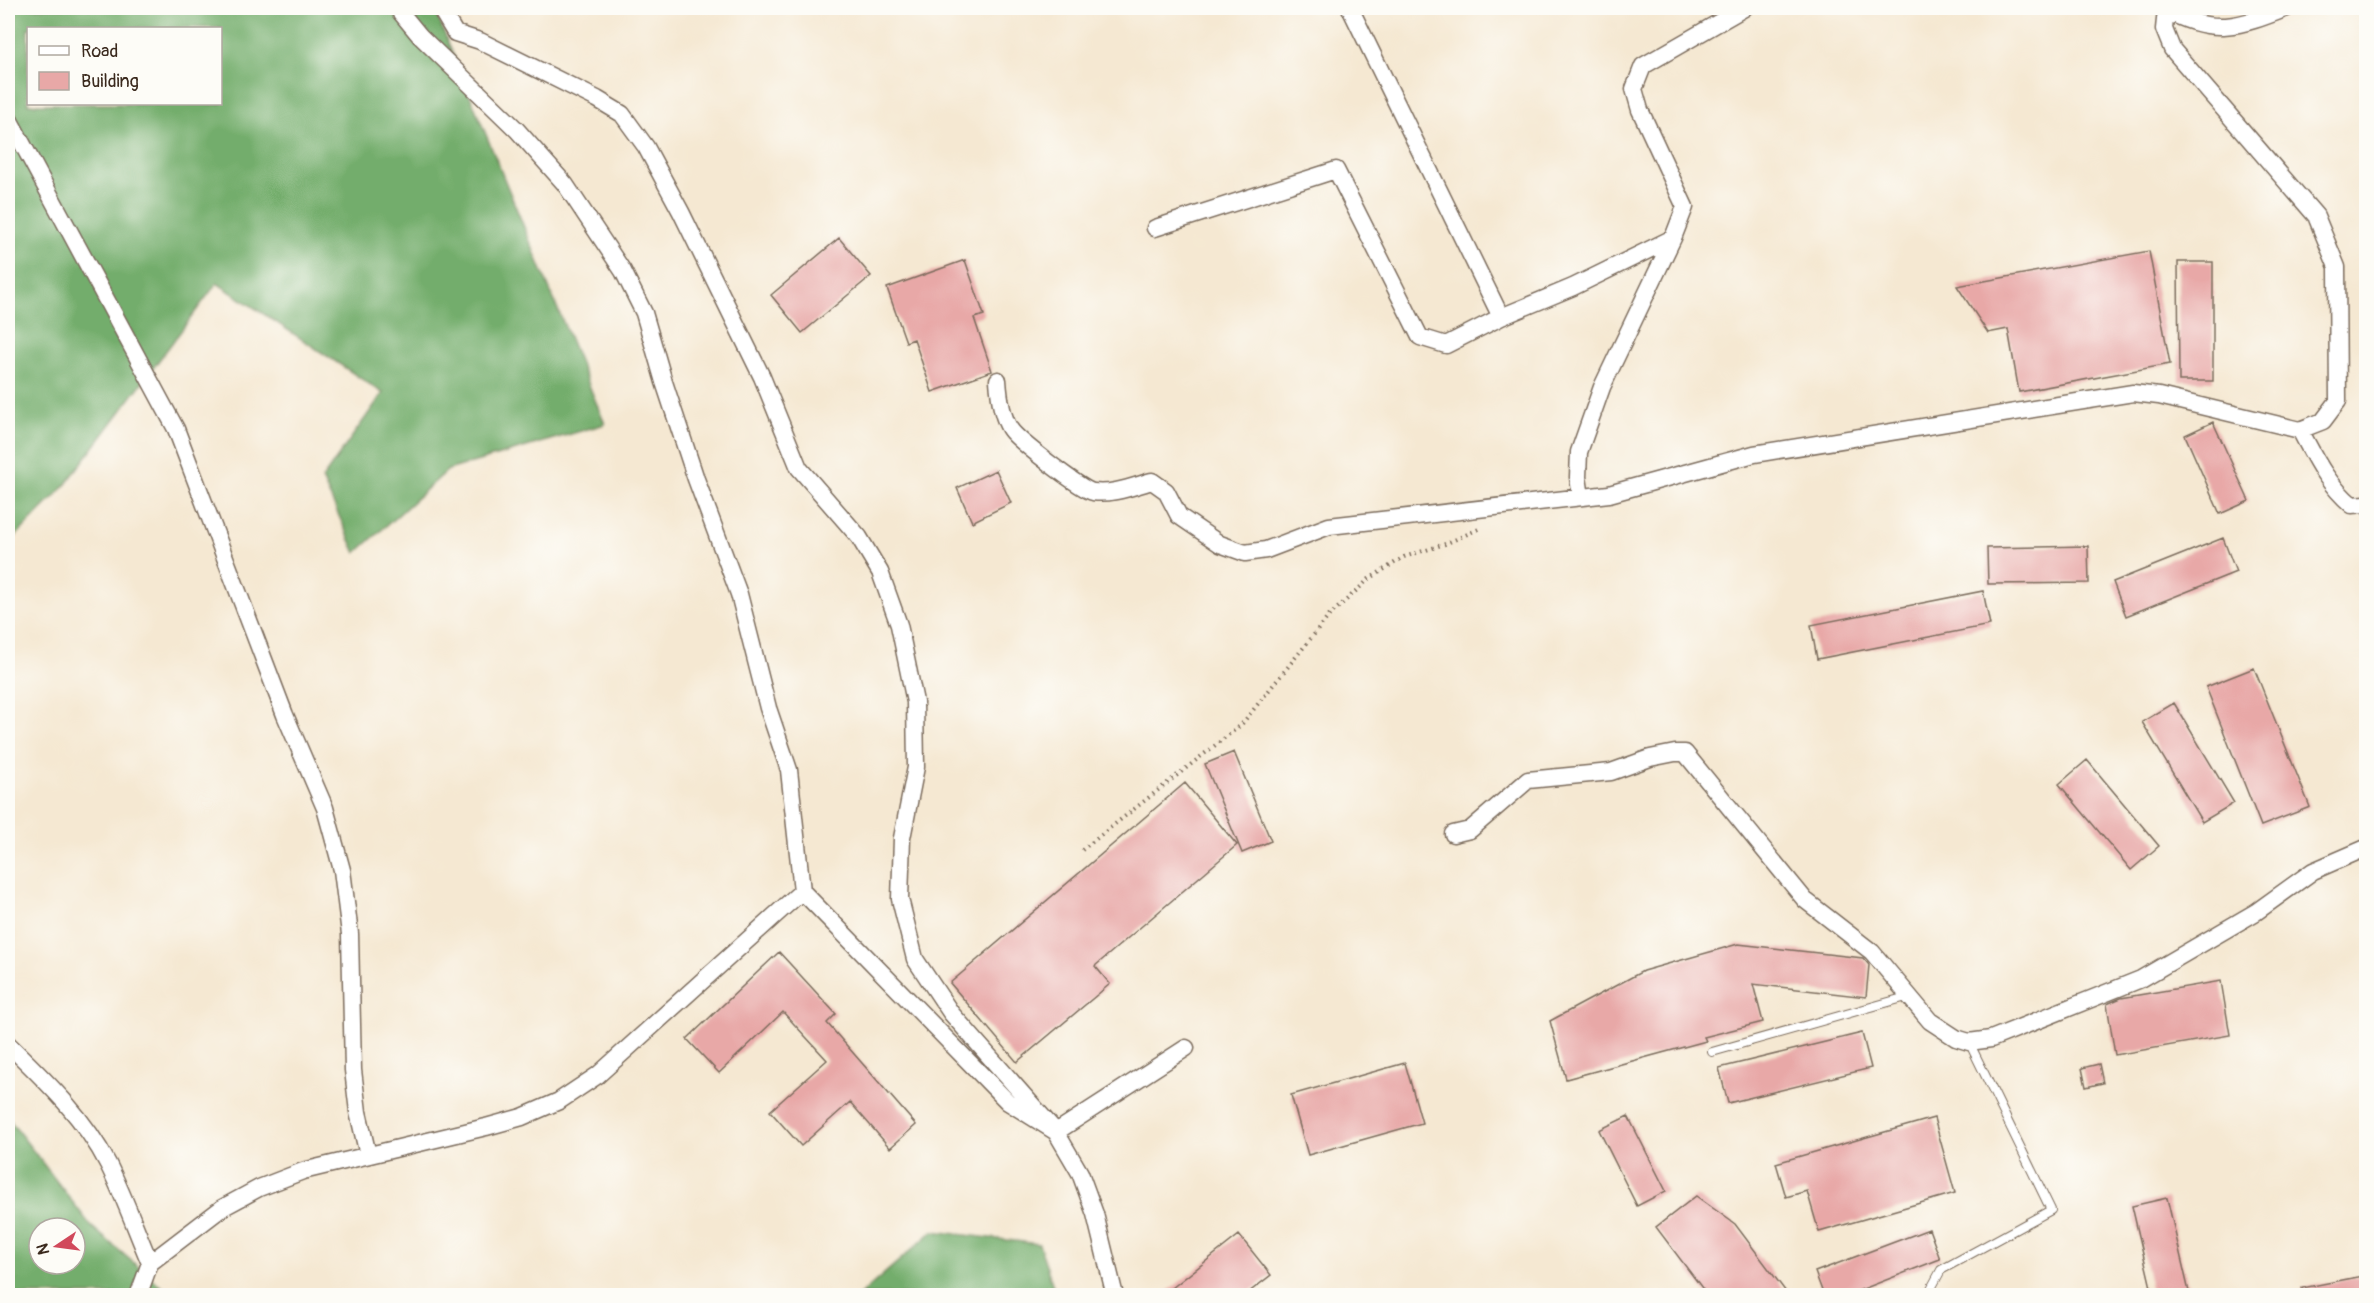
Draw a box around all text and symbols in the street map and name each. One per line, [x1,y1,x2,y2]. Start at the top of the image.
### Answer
legend [27,27,222,105]
text: Road [81,40,118,63]
text: Building [81,70,139,93]
north arrow [27,1216,87,1276]
text: N [32,1241,54,1257]

